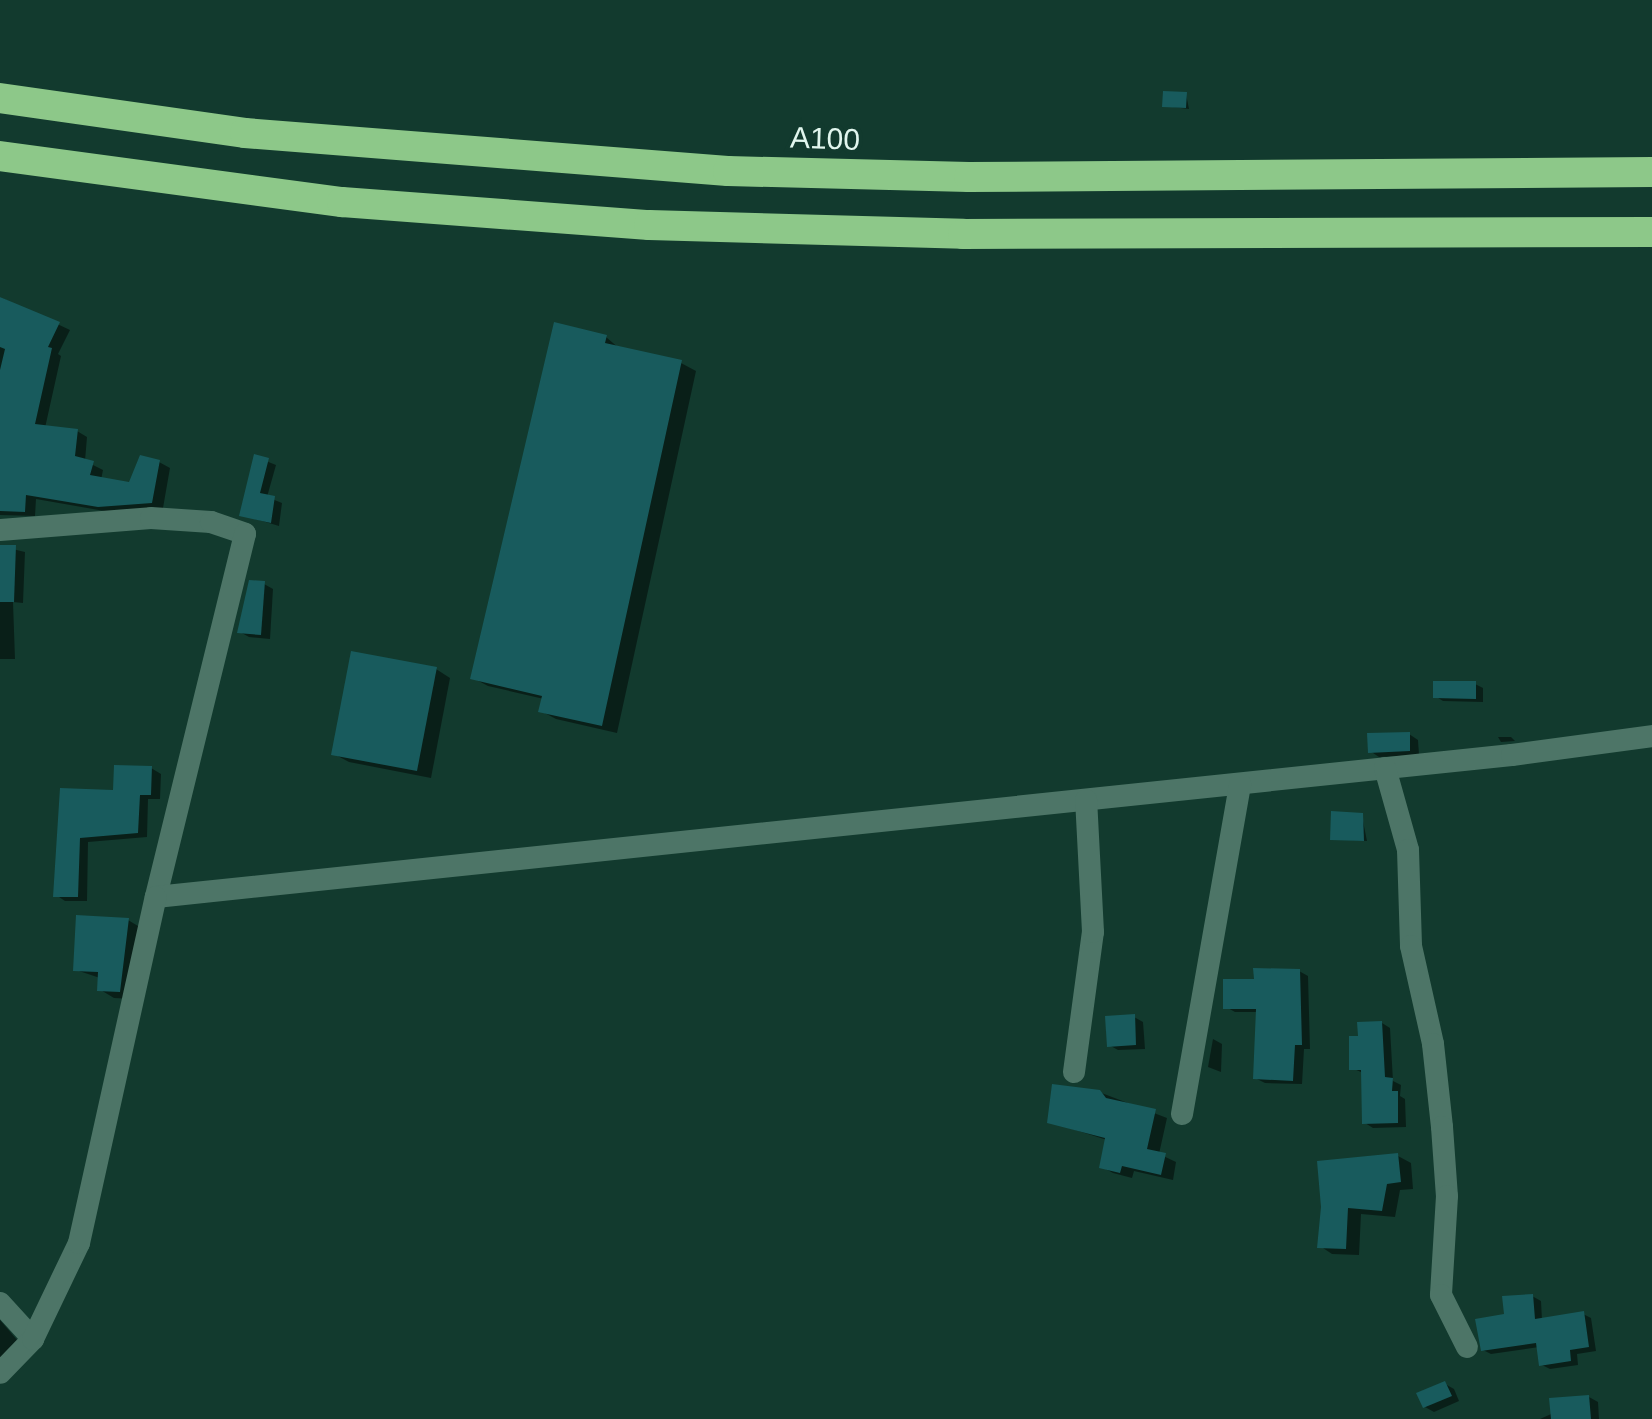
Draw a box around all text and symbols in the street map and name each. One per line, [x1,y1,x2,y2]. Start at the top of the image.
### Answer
street label: A100 [789,120,861,158]

